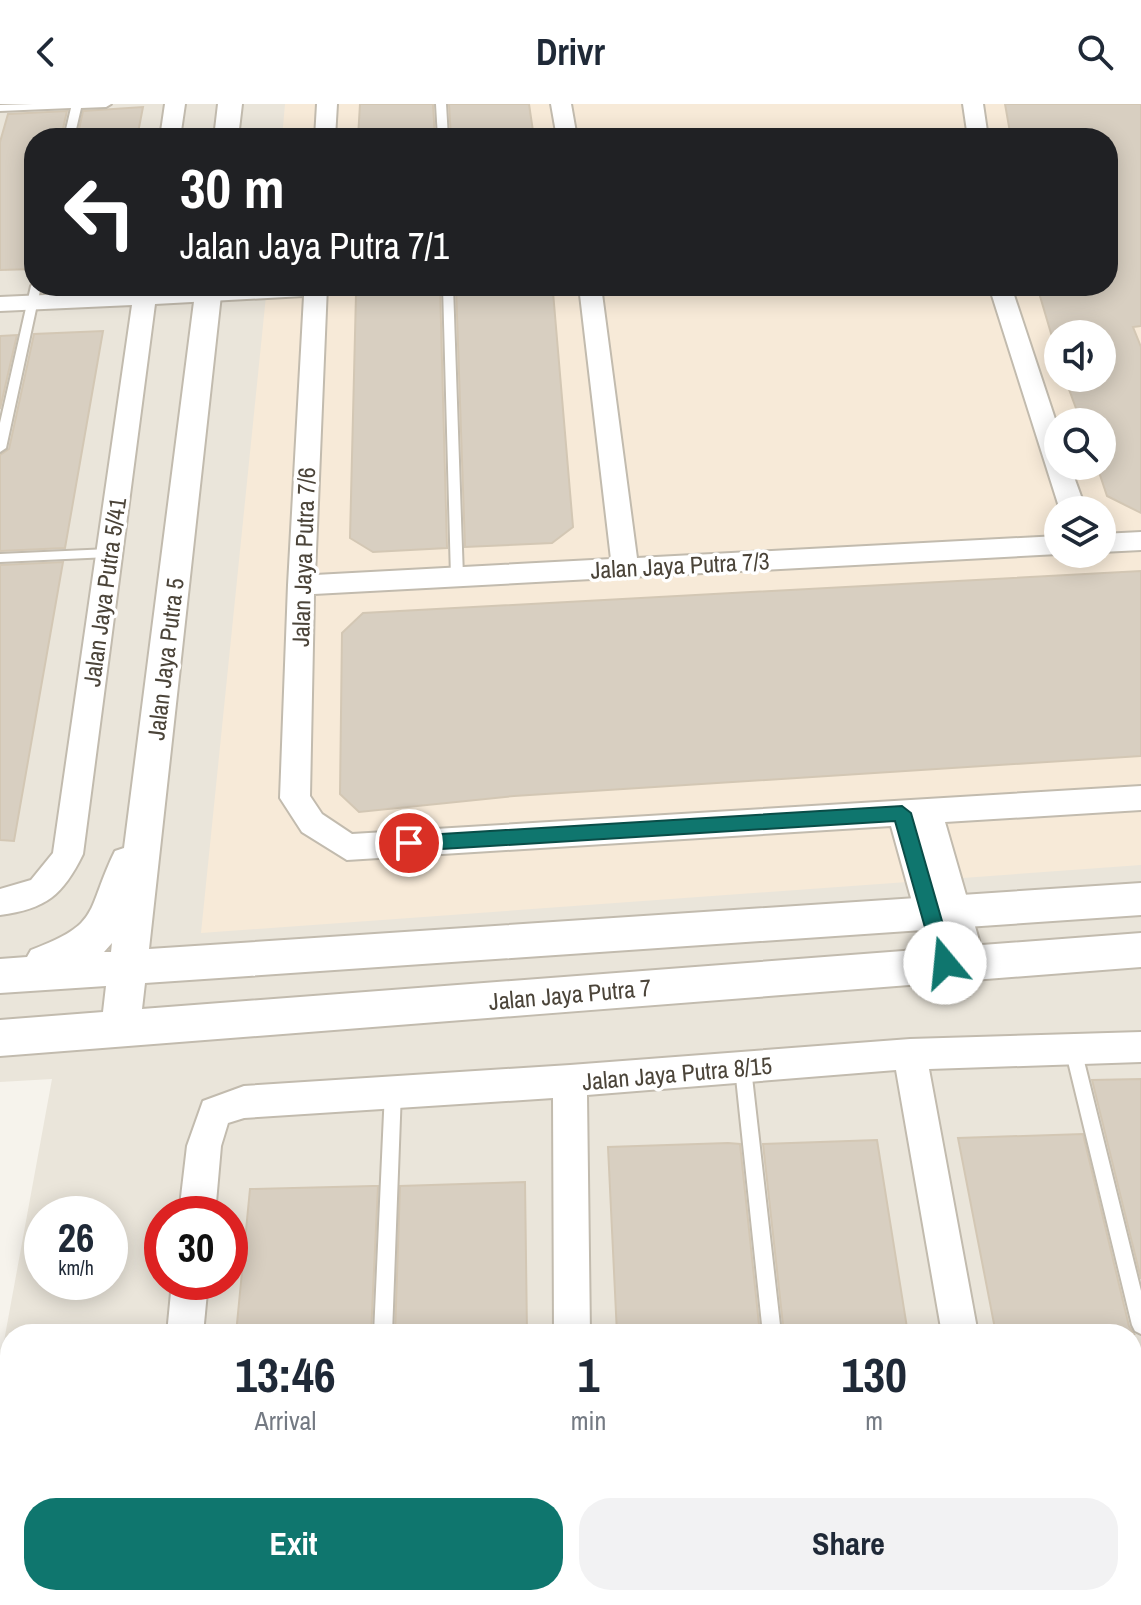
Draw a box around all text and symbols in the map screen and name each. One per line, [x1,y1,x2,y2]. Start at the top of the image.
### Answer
text: Drivr [536,28,605,76]
icon: back [24,30,68,74]
icon: search [1073,30,1117,74]
text: 30 m [180,150,285,225]
icon: left [48,160,152,264]
text: Jalan Jaya Putra 7/1 [180,222,449,270]
map controls [1044,320,1116,568]
button: sound [1044,320,1116,392]
button: search [1044,408,1116,480]
street label: Jalan Jaya Putra 7/6 [284,467,322,647]
street label: Jalan Jaya Putra 5/41 [75,495,133,688]
button: layers [1044,496,1116,568]
street label: Jalan Jaya Putra 7/3 [590,544,770,586]
street label: Jalan Jaya Putra 5 [139,576,191,742]
pin [375,809,443,877]
icon: arrive [387,821,431,865]
position arrow [903,921,987,1005]
street label: Jalan Jaya Putra 7 [487,971,653,1017]
street label: Jalan Jaya Putra 8/15 [581,1049,773,1097]
speed limit sign: 30 [144,1196,248,1300]
text: 26 [58,1211,94,1264]
text: km/h [58,1254,94,1281]
text: 13:46 [235,1342,336,1407]
text: 1 [578,1342,599,1407]
text: 130 [841,1342,907,1407]
text: Arrival [255,1403,316,1438]
text: min [571,1403,606,1438]
text: m [865,1403,883,1438]
button: Exit [24,1498,563,1590]
button: Share [579,1498,1118,1590]

